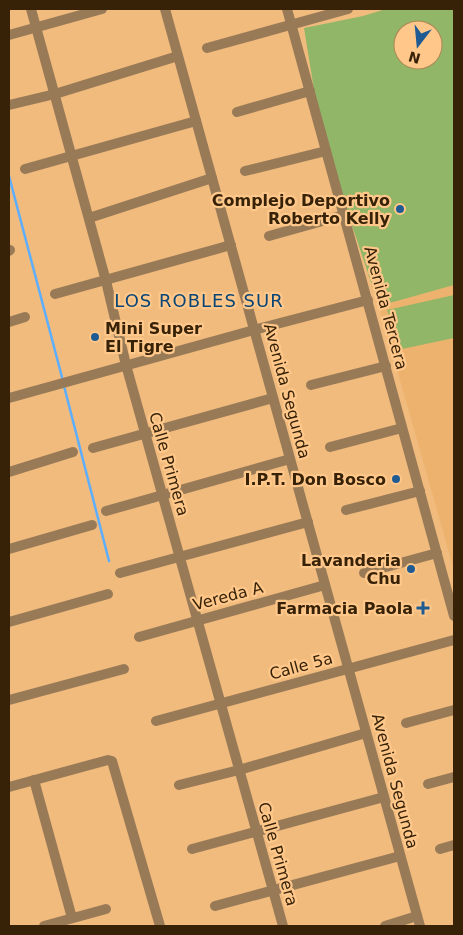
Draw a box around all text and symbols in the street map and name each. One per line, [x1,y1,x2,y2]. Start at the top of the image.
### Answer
north arrow [393,20,443,70]
text: N [407,48,422,67]
place label: Complejo Deportivo Roberto Kelly [212,191,391,228]
marker: Complejo Deportivo Roberto Kelly [394,203,406,215]
street label: Avenida Tercera [360,244,412,372]
district label: LOS ROBLES SUR [114,290,284,311]
place label: Mini Super El Tigre [105,319,202,356]
street label: Avenida Segunda [260,321,314,461]
marker: Mini Super El Tigre [89,331,101,343]
street label: Calle Primera [145,410,193,518]
place label: I.P.T. Don Bosco [245,470,386,489]
marker: I.P.T. Don Bosco [390,473,402,485]
place label: Lavanderia Chu [301,551,401,588]
marker: Lavanderia Chu [405,563,417,575]
street label: Vereda A [191,578,265,614]
place label: Farmacia Paola [276,599,413,618]
marker: Farmacia Paola [417,602,429,614]
street label: Calle 5a [267,648,335,684]
street label: Avenida Segunda [368,711,422,851]
street label: Calle Primera [254,800,302,908]

